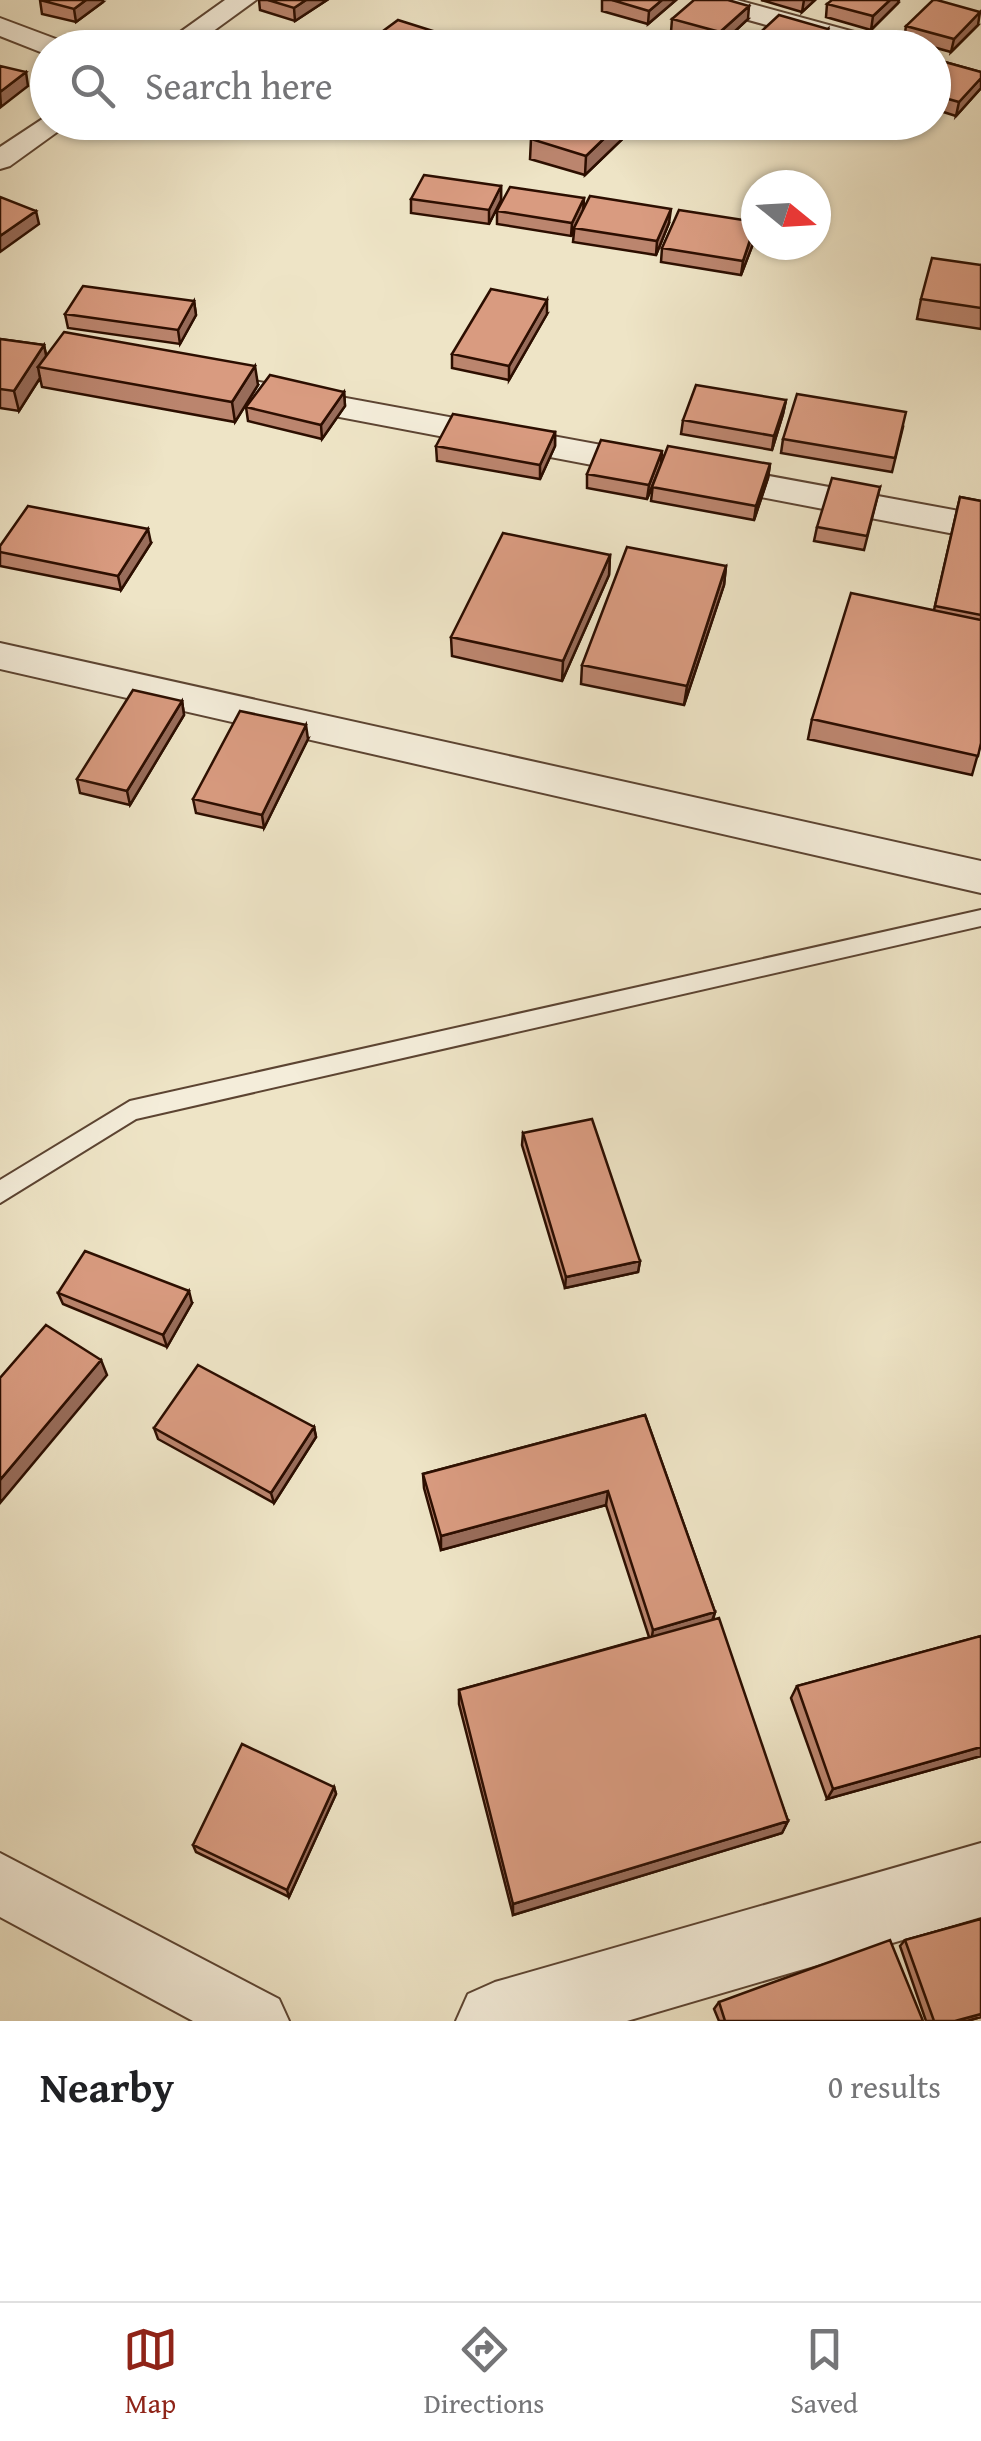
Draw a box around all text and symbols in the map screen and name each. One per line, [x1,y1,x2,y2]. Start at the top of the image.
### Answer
search box [30,30,951,140]
text: Search here [145,57,333,113]
icon: search [65,58,120,113]
north arrow [741,170,831,260]
text: Nearby [40,2056,174,2117]
text: 0 results [828,2063,941,2110]
tab: Map [123,2322,178,2423]
tab: Directions [424,2322,544,2423]
tab: Saved [790,2322,858,2423]

